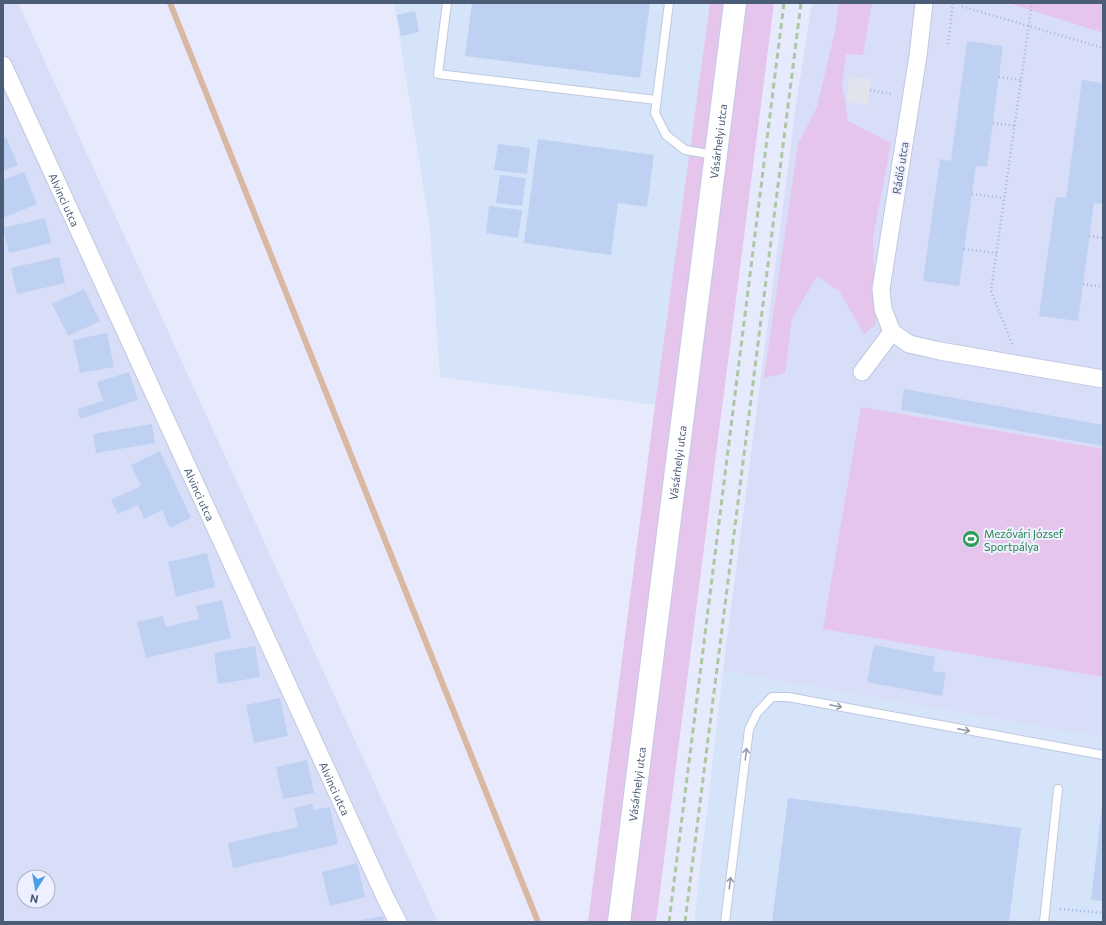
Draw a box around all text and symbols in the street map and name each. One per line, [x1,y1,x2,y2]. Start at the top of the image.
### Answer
street label: Vásárhelyi utca [706,103,729,179]
street label: Rádió utca [889,141,911,195]
street label: Alvinci utca [47,171,83,228]
street label: Vásárhelyi utca [666,425,688,501]
street label: Alvinci utca [182,465,218,523]
place label: Mezővári József Sportpálya [984,527,1064,553]
sports icon: Mezővári József Sportpálya [961,529,981,549]
one-way arrow [829,702,842,710]
one-way arrow [957,726,970,734]
street label: Vásárhelyi utca [625,746,648,822]
one-way arrow [742,748,750,761]
street label: Alvinci utca [317,760,353,817]
north arrow [16,869,56,909]
one-way arrow [726,877,734,890]
text: N [29,892,39,906]

